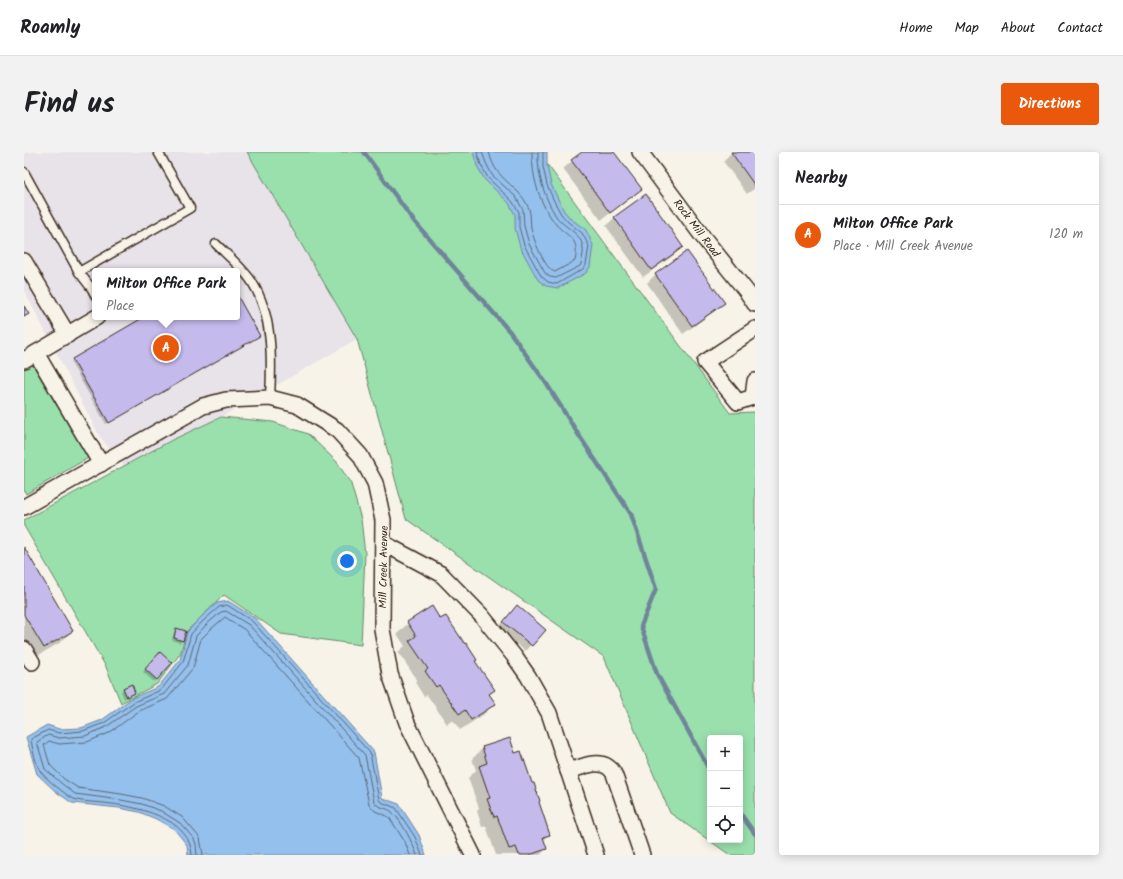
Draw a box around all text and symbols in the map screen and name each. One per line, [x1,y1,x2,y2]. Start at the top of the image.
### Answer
text: Roamly [20,13,80,43]
text: Home [899,17,933,39]
text: Map [955,17,979,39]
text: About [1001,17,1035,39]
text: Contact [1057,17,1103,39]
text: Find us [24,82,115,127]
button: Directions [1001,83,1099,125]
text: Nearby [795,165,847,192]
street label: Rock Mill Road [668,196,724,262]
text: Milton Office Park [833,212,953,236]
text: A [804,224,812,245]
text: 120 m [1049,224,1083,245]
text: Place · Mill Creek Avenue [833,236,973,257]
popup [92,268,240,320]
text: Milton Office Park [106,272,226,296]
text: Place [106,296,134,317]
pin: A [153,333,179,363]
street label: Mill Creek Avenue [374,525,394,609]
your location [337,551,357,571]
map controls [707,735,743,843]
button: + [707,735,743,771]
button: − [707,771,743,807]
button: locate [707,807,743,843]

